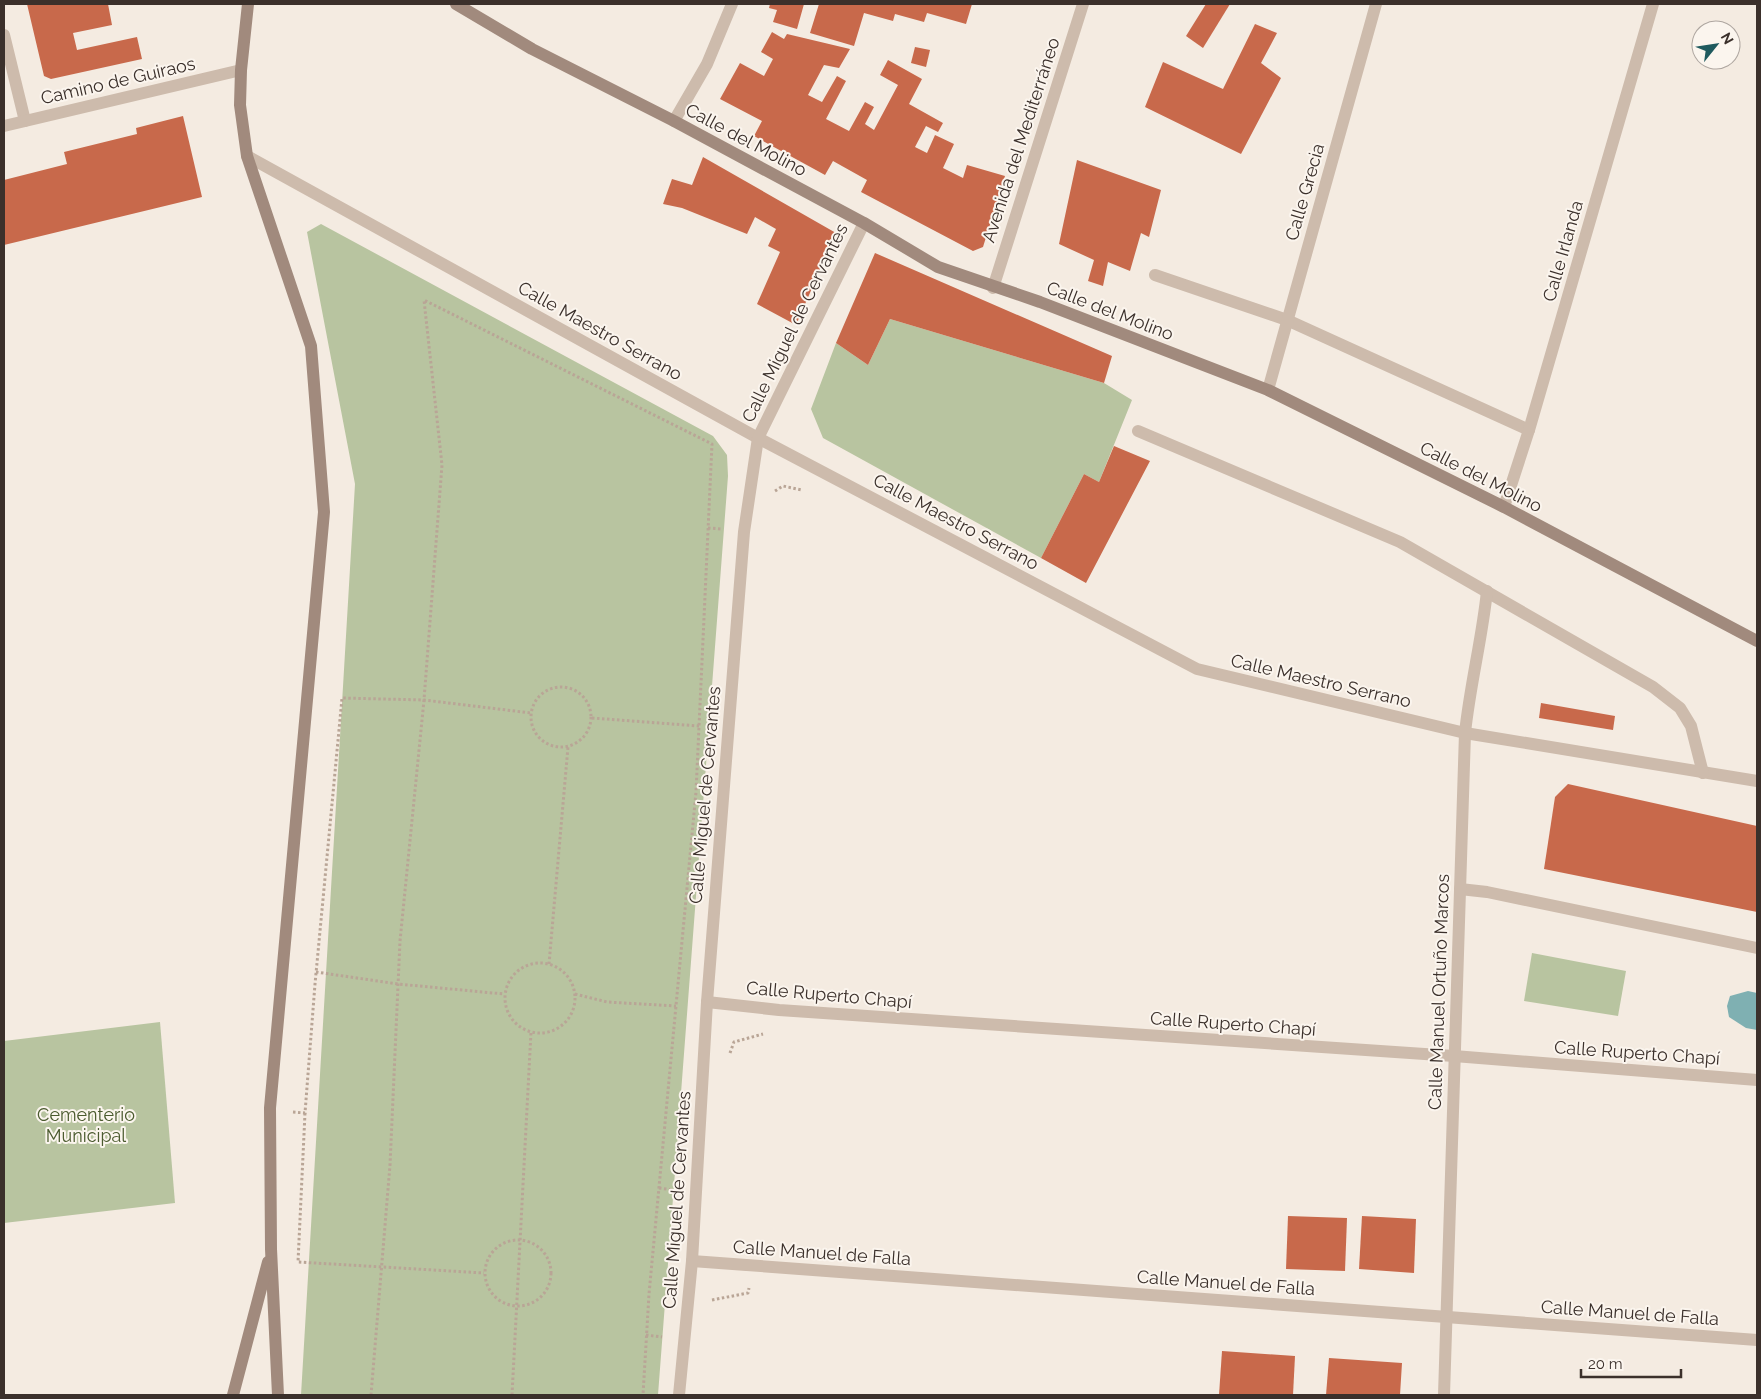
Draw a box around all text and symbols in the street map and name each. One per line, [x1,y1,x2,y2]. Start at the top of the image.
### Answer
north arrow [1691,20,1741,70]
text: N [1718,30,1737,47]
street label: Avenida del Mediterráneo [977,35,1064,245]
street label: Camino de Guiraos [39,52,197,108]
street label: Calle del Molino [682,99,811,180]
street label: Calle Grecia [1281,141,1328,243]
street label: Calle Irlanda [1538,198,1587,304]
street label: Calle Miguel de Cervantes [737,220,852,426]
street label: Calle Maestro Serrano [515,277,686,385]
street label: Calle del Molino [1044,277,1177,344]
street label: Calle del Molino [1417,437,1546,516]
street label: Calle Maestro Serrano [870,469,1043,574]
street label: Calle Maestro Serrano [1229,650,1414,712]
street label: Calle Miguel de Cervantes [685,685,725,905]
street label: Calle Manuel Ortuño Marcos [1424,873,1453,1110]
street label: Calle Ruperto Chapí [745,977,913,1012]
street label: Calle Ruperto Chapí [1149,1007,1317,1040]
street label: Calle Ruperto Chapí [1553,1036,1721,1069]
street label: Calle Miguel de Cervantes [658,1090,695,1310]
park label: Cementerio Municipal [37,1104,135,1146]
street label: Calle Manuel de Falla [732,1236,912,1269]
street label: Calle Manuel de Falla [1136,1266,1316,1299]
street label: Calle Manuel de Falla [1540,1296,1720,1329]
scale bar [1581,1346,1681,1378]
text: 20 m [1588,1355,1623,1373]

